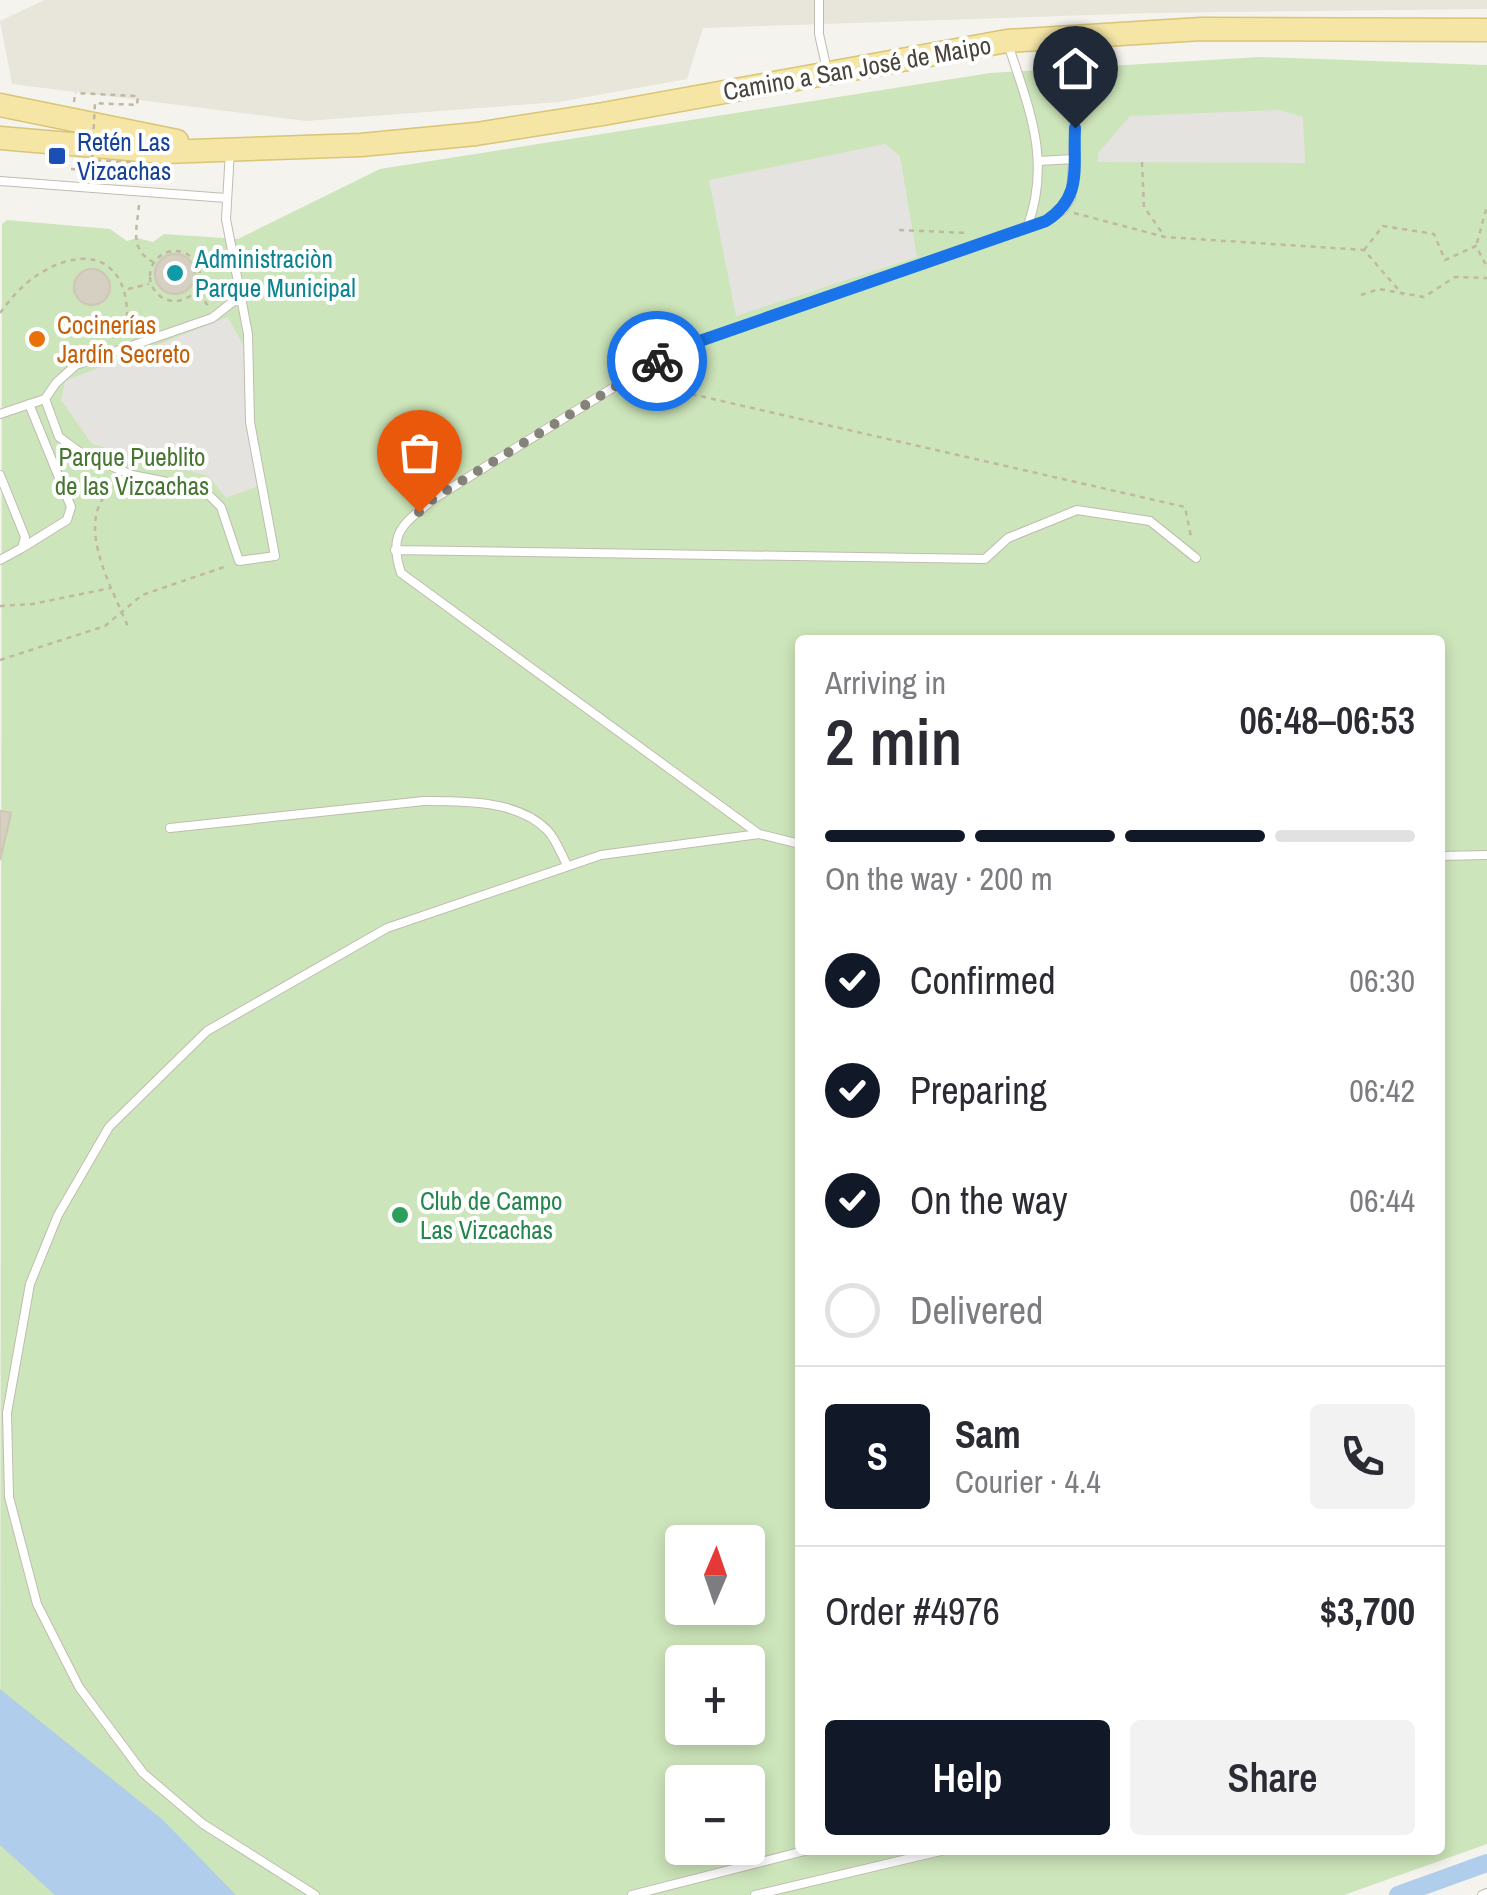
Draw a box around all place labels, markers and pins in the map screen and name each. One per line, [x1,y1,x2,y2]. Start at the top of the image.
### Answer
pin [1033,26,1118,129]
place label: Retén Las Vizcachas [77,125,171,188]
marker: Retén Las Vizcachas [46,145,68,167]
place label: Administraciòn Parque Municipal [194,242,356,305]
marker: Administraciòn Parque Municipal [164,262,186,284]
place label: Cocinerías Jardín Secreto [57,308,190,371]
marker: Cocinerías Jardín Secreto [26,328,48,350]
pin [377,410,462,513]
place label: Club de Campo Las Vizcachas [420,1184,562,1247]
marker: Club de Campo Las Vizcachas [389,1204,411,1226]

